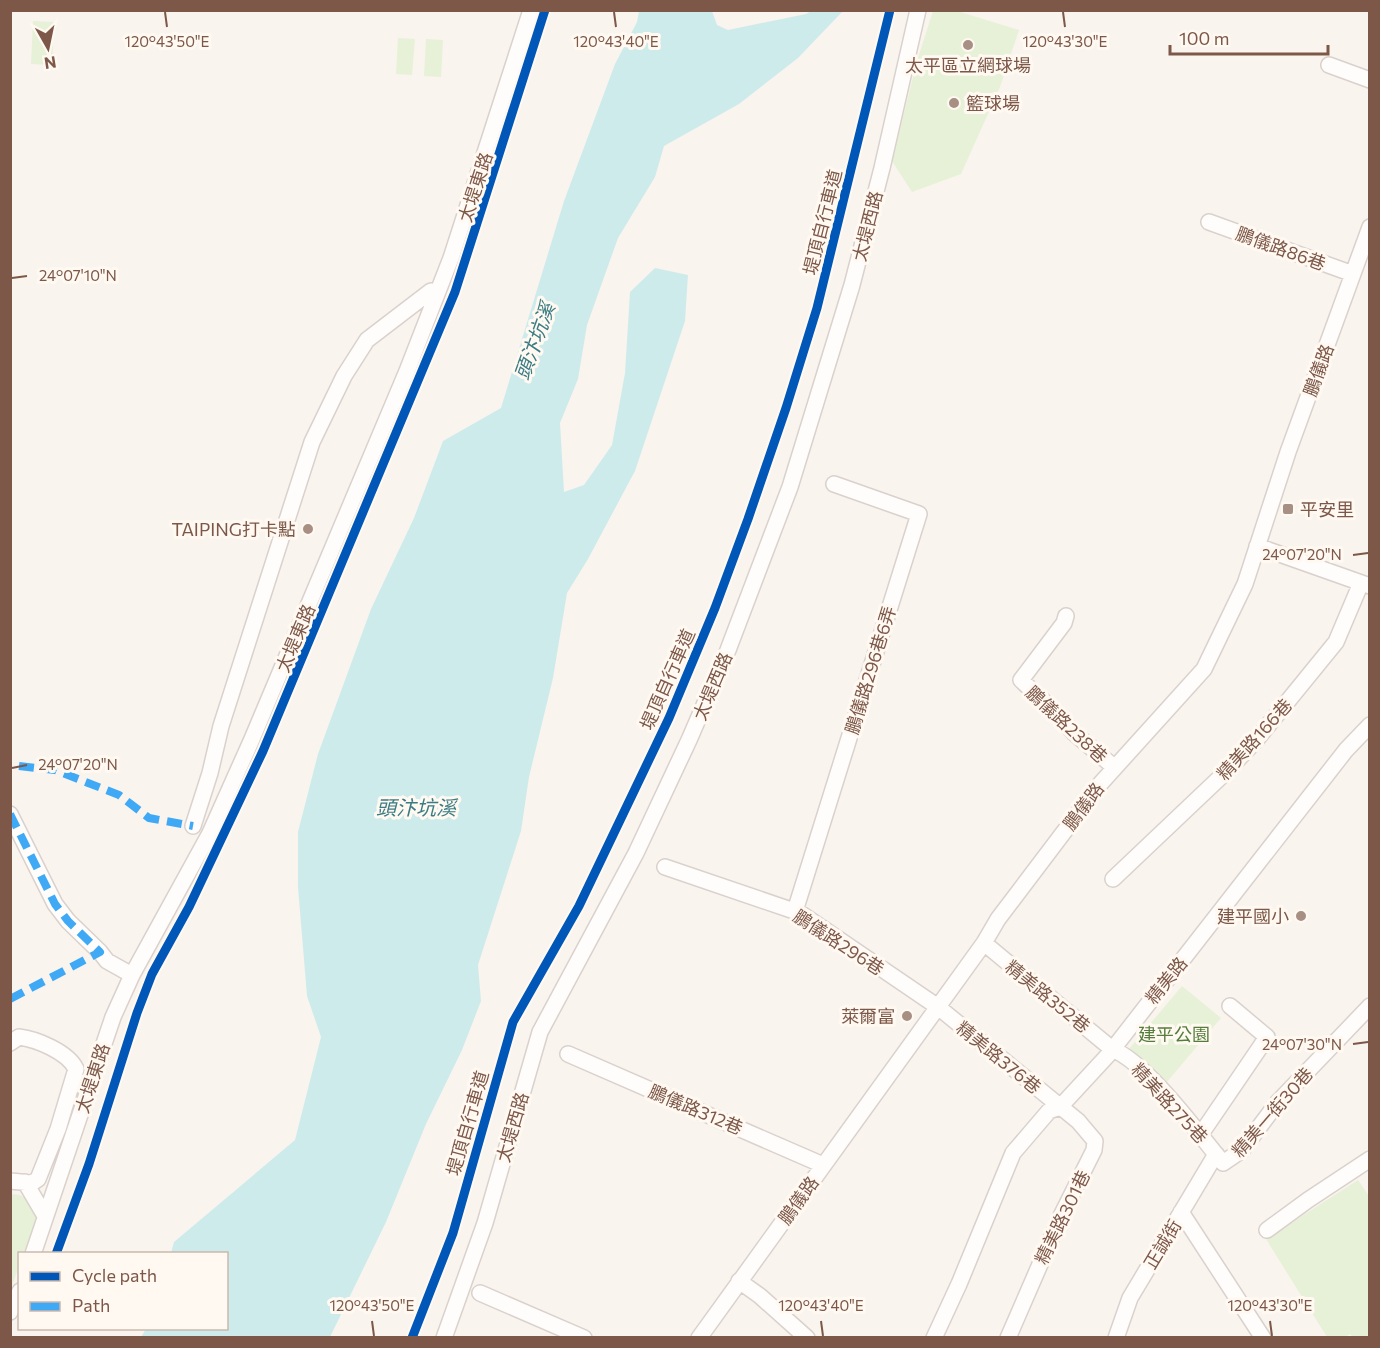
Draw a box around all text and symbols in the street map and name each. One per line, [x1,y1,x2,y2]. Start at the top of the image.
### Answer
north arrow [18,18,78,78]
scale bar [1170,18,1328,56]
text: 100 m [1179,27,1229,49]
text: 120°43'50"E [125,32,210,50]
text: 120°43'40"E [573,32,659,50]
text: 120°43'30"E [1023,32,1108,50]
marker: 太平區立網球場 [961,38,975,52]
text: N [43,53,58,74]
place label: 太平區立網球場 [905,54,1031,76]
place label: 籃球場 [966,92,1020,114]
marker: 籃球場 [947,96,961,110]
street label: 太堤東路 [453,149,497,225]
street label: 堤頂自行車道 [798,167,846,277]
street label: 太堤西路 [848,188,886,264]
street label: 鵬儀路86巷 [1233,222,1329,274]
text: 24°07'10"N [39,266,117,284]
water label: 頭汴坑溪 [509,296,560,383]
street label: 鵬儀路 [1298,341,1338,399]
place label: 平安里 [1300,498,1354,520]
marker: 平安里 [1281,502,1295,516]
place label: TAIPING打卡點 [171,518,296,540]
marker: TAIPING打卡點 [301,522,315,536]
text: 24°07'20"N [1262,545,1342,563]
street label: 太堤東路 [271,601,319,675]
street label: 鵬儀路296巷6弄 [840,603,900,737]
street label: 堤頂自行車道 [635,625,699,733]
street label: 太堤西路 [688,649,736,723]
street label: 鵬儀路238巷 [1022,681,1112,767]
street label: 精美路166巷 [1212,694,1296,784]
text: 24°07'20"N [38,755,118,773]
street label: 鵬儀路 [1058,778,1108,834]
water label: 頭汴坑溪 [376,795,459,819]
street label: 鵬儀路296巷 [789,905,889,979]
place label: 建平國小 [1217,905,1289,927]
marker: 建平國小 [1294,909,1308,923]
street label: 精美路 [1140,952,1192,1008]
street label: 精美路352巷 [1001,955,1095,1037]
place label: 萊爾富 [841,1005,895,1027]
marker: 萊爾富 [900,1009,914,1023]
street label: 精美路376巷 [952,1016,1046,1098]
park label: 建平公園 [1138,1023,1210,1045]
text: 24°07'30"N [1262,1035,1342,1053]
street label: 太堤東路 [70,1040,114,1116]
street label: 精美路275巷 [1127,1058,1213,1148]
street label: 精美一街30巷 [1227,1063,1317,1161]
street label: 堤頂自行車道 [442,1068,492,1178]
street label: 鵬儀路312巷 [646,1079,746,1139]
street label: 太堤西路 [492,1089,532,1165]
street label: 精美路301巷 [1030,1166,1094,1268]
street label: 鵬儀路 [773,1172,823,1228]
street label: 正誠街 [1139,1215,1185,1273]
legend [18,1252,228,1330]
text: Cycle path [72,1264,157,1286]
text: Path [72,1294,110,1316]
text: 120°43'50"E [330,1296,415,1314]
text: 120°43'40"E [778,1296,864,1314]
text: 120°43'30"E [1228,1296,1313,1314]

